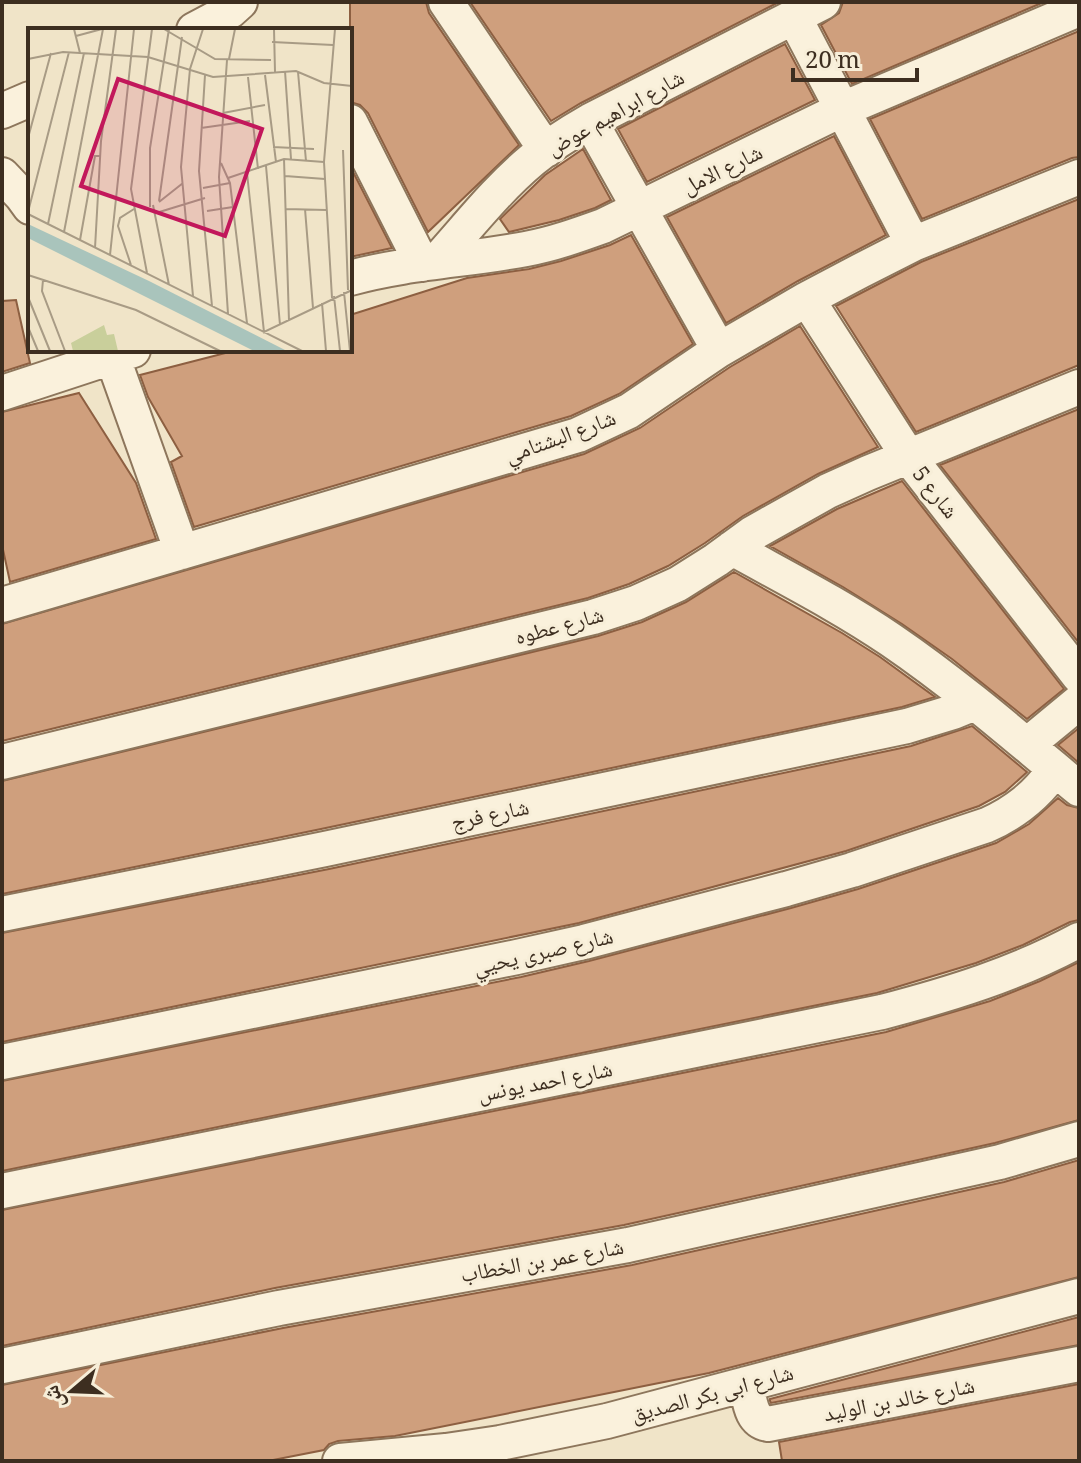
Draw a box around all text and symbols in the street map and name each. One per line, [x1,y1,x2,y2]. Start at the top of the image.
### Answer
inset map [28,28,352,352]
scale bar [793,32,917,82]
text: 20 m [805,42,860,83]
street label: شارع ابراهيم عوض [540,61,693,168]
street label: شارع الامل [676,136,770,208]
street label: شارع البشتامي [500,401,622,477]
street label: شارع 5 [901,459,967,529]
street label: شارع عطوه [511,598,609,658]
street label: شارع فرج [448,790,533,844]
street label: شارع صبرى يحيي [470,919,618,989]
street label: شارع احمد يونس [475,1052,616,1116]
street label: شارع عمر بن الخطاب [458,1230,627,1296]
north arrow [32,1351,112,1431]
street label: شارع ابى بكر الصديق [627,1356,798,1436]
street label: شارع خالد بن الوليد [821,1369,978,1435]
text: ش [34,1379,78,1414]

